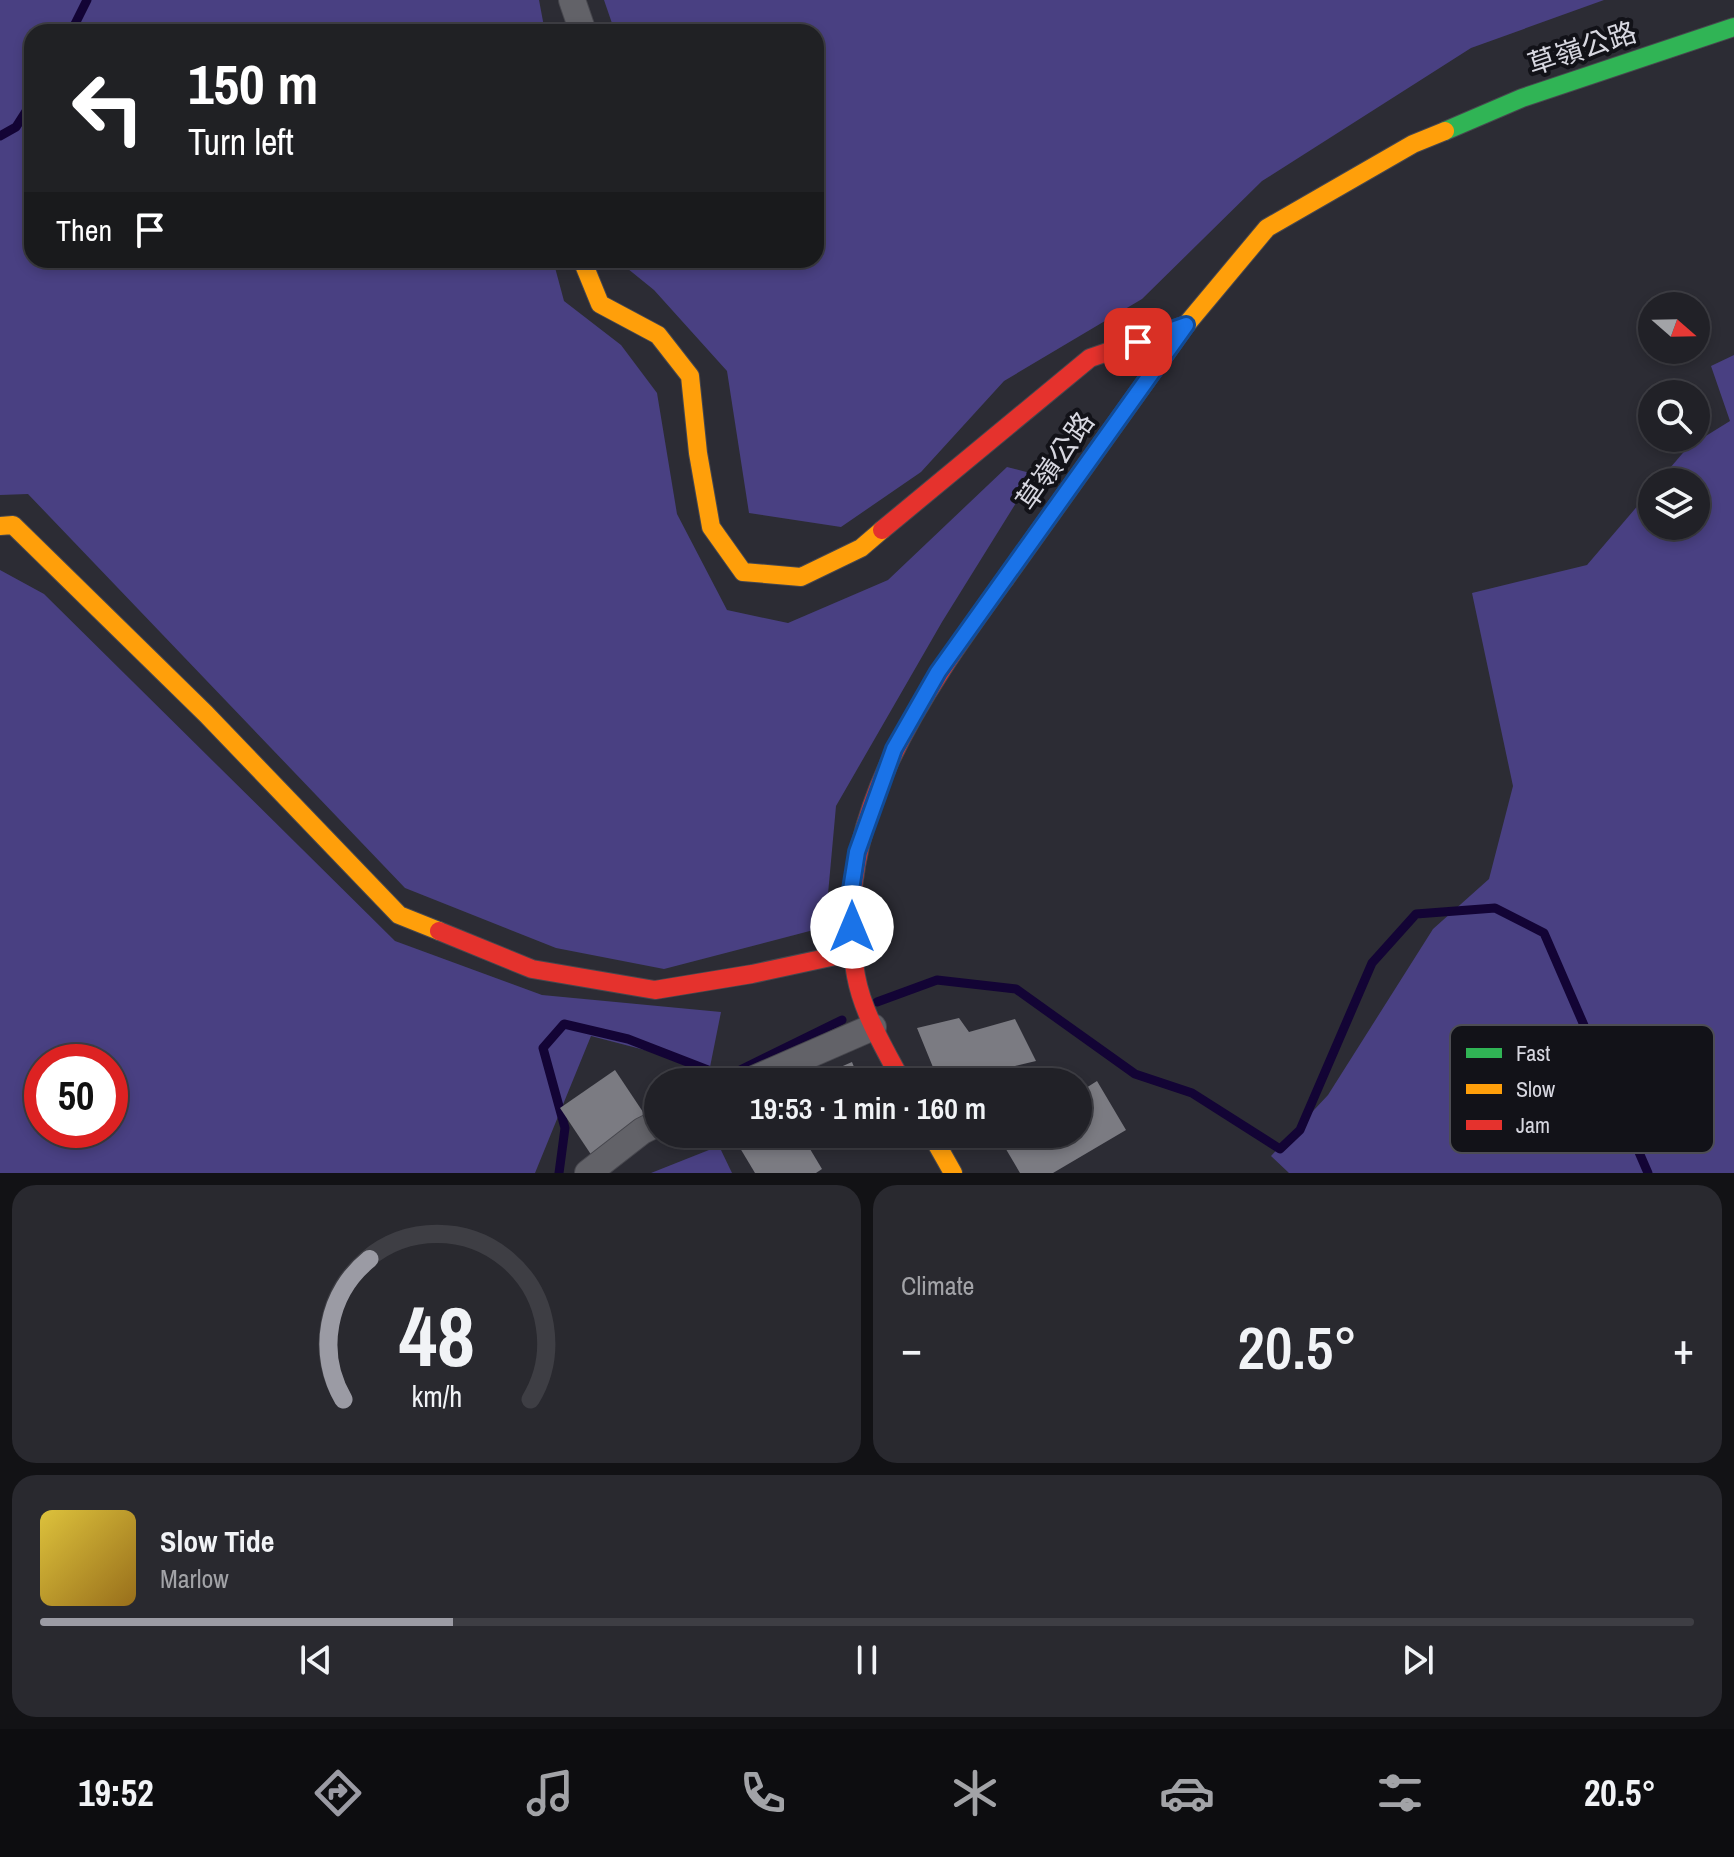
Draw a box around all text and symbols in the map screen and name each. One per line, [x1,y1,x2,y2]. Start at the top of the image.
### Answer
street label: 草嶺公路 [1523,13,1641,83]
text: 150 m [188,46,318,121]
icon: left [56,56,160,160]
text: Turn left [188,118,294,166]
icon: arrive [128,208,172,252]
text: Then [56,210,112,250]
north arrow [1638,292,1710,364]
map controls [1638,292,1710,540]
pin [1104,308,1172,376]
icon: arrive [1116,320,1160,364]
button: search [1638,380,1710,452]
street label: 草嶺公路 [1007,404,1103,518]
button: layers [1638,468,1710,540]
position arrow [810,885,894,969]
legend [1450,1025,1714,1153]
text: Fast [1516,1038,1550,1068]
speed limit sign: 50 [24,1044,128,1148]
text: Slow [1516,1074,1555,1104]
text: 19:53 · 1 min · 160 m [750,1088,986,1128]
text: Jam [1516,1110,1550,1140]
text: Climate [901,1268,974,1303]
text: 48 [399,1280,474,1392]
text: 20.5° [1238,1307,1357,1388]
text: − [901,1318,922,1378]
text: + [1673,1318,1694,1378]
text: km/h [411,1377,462,1416]
text: Slow Tide [160,1521,274,1561]
text: Marlow [160,1561,229,1596]
icon: previous [294,1638,338,1682]
icon: pause [845,1638,889,1682]
icon: next [1396,1638,1440,1682]
icon: directions [310,1765,366,1821]
icon: music [522,1765,578,1821]
icon: phone [735,1765,791,1821]
icon: climate [947,1765,1003,1821]
icon: car [1159,1765,1215,1821]
icon: filters [1372,1765,1428,1821]
text: 19:52 [78,1769,154,1817]
text: 20.5° [1584,1769,1656,1817]

